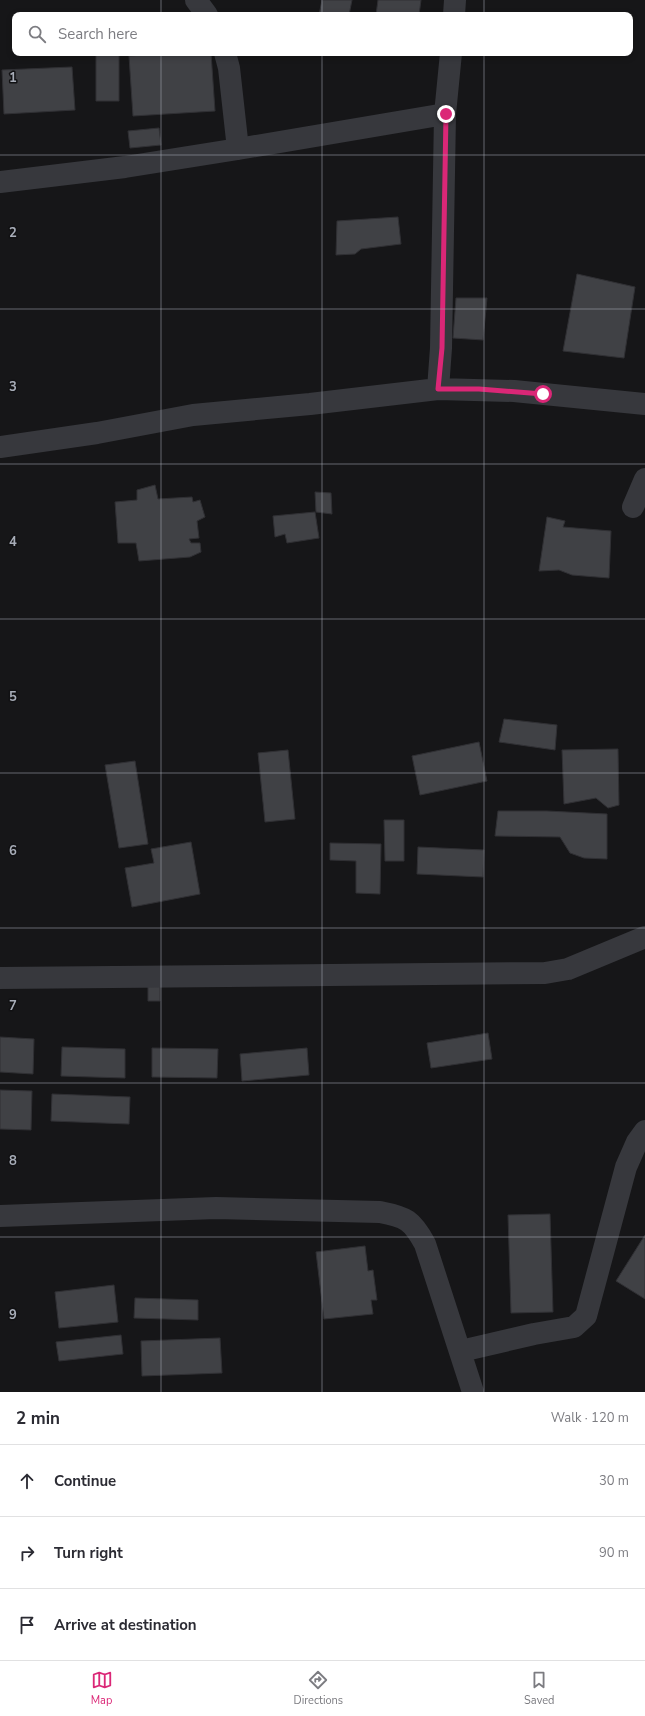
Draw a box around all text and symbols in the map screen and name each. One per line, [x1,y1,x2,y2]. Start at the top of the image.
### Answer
search box [12,12,633,56]
icon: search [26,23,48,45]
text: Search here [58,24,138,44]
text: 1 [9,69,17,87]
route end [437,105,455,123]
text: 2 [9,224,17,242]
text: 3 [9,378,17,396]
route start [534,385,552,403]
text: 4 [9,533,17,551]
text: 5 [9,688,17,706]
text: 6 [9,842,17,860]
text: 7 [9,997,17,1015]
text: 8 [9,1152,17,1170]
text: 9 [9,1306,17,1324]
text: 2 min [16,1407,60,1430]
text: Walk · 120 m [551,1409,629,1427]
icon: ahead [16,1470,38,1492]
text: Continue [54,1471,116,1491]
text: 30 m [599,1472,629,1490]
icon: right [16,1542,38,1564]
text: Turn right [54,1543,123,1563]
text: 90 m [599,1544,629,1562]
icon: arrive [16,1614,38,1636]
text: Arrive at destination [54,1615,197,1635]
tab: Map [91,1669,113,1708]
tab: Directions [294,1669,343,1708]
tab: Saved [524,1669,554,1708]

